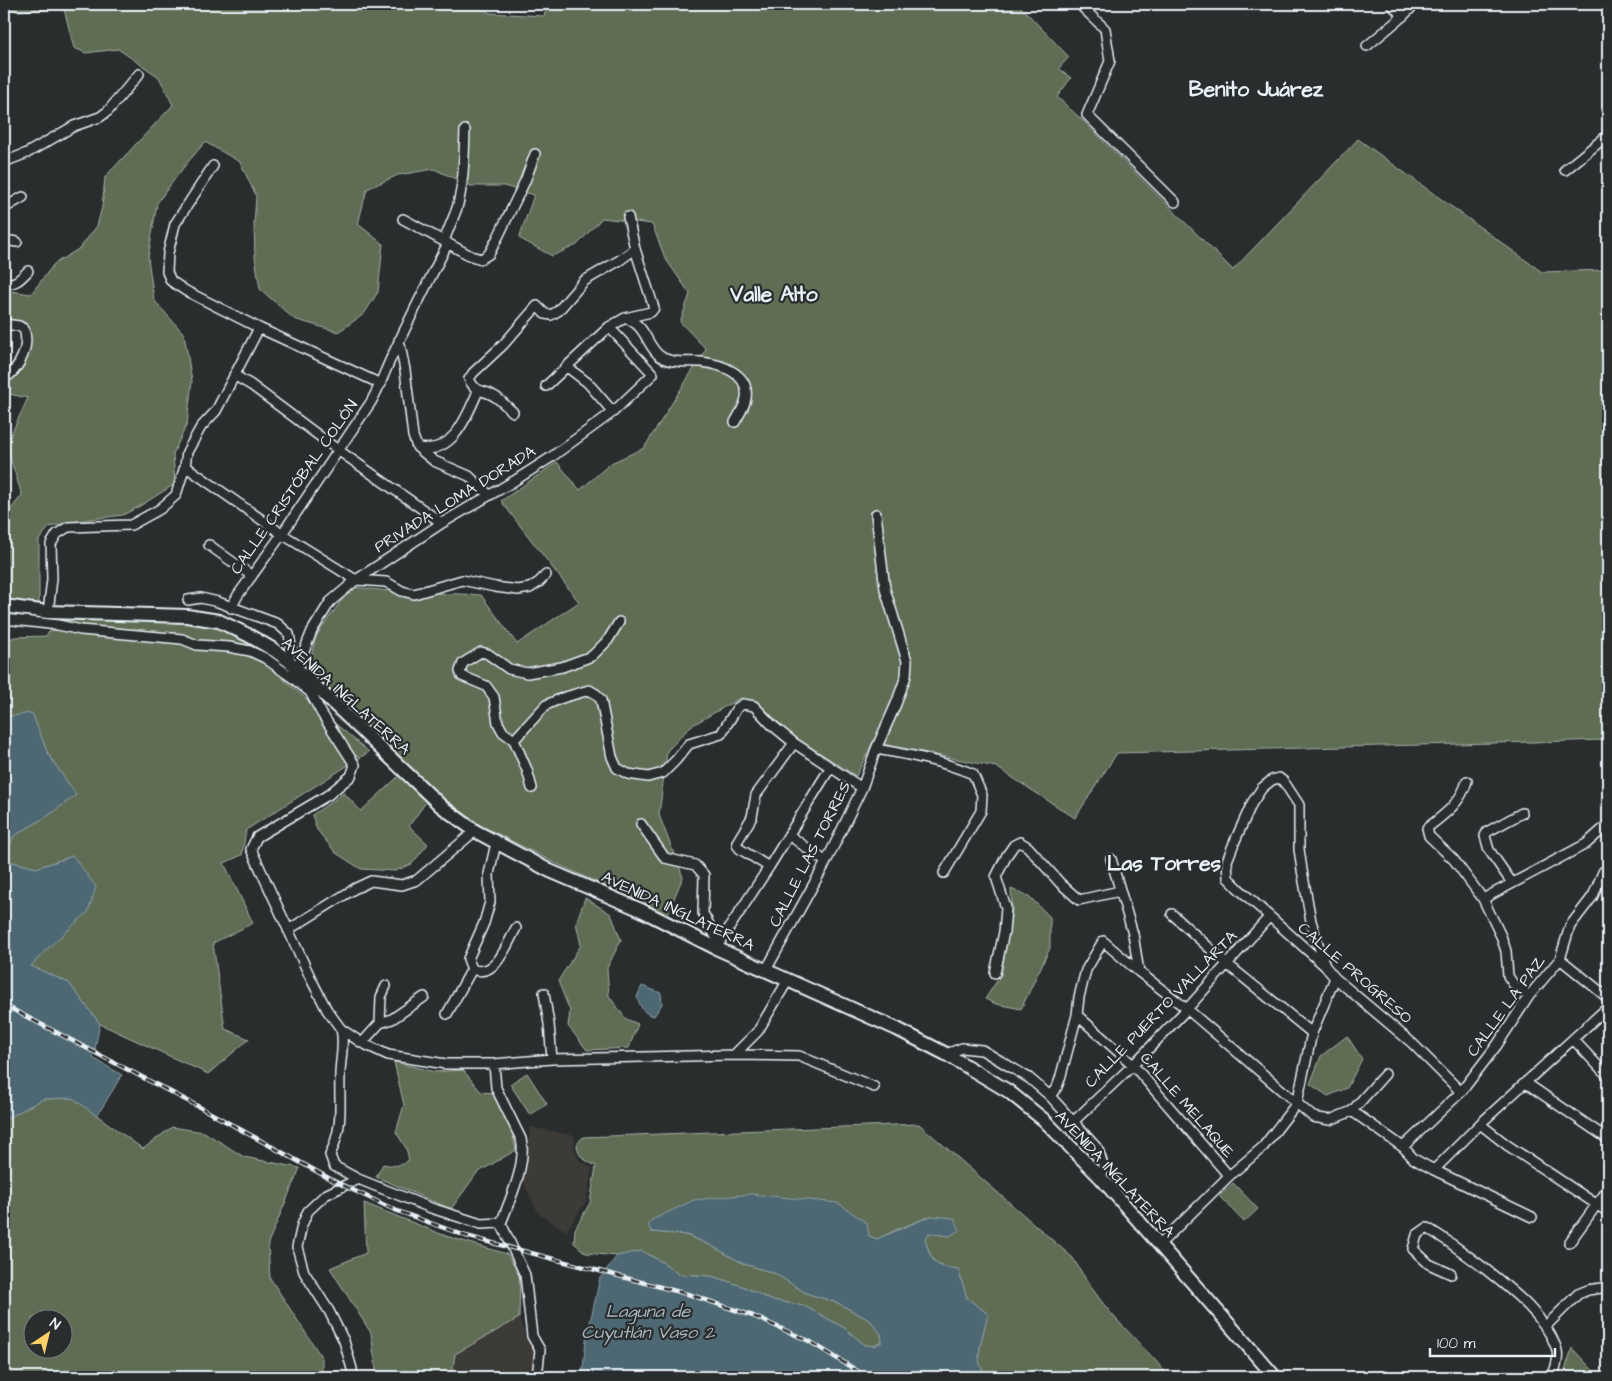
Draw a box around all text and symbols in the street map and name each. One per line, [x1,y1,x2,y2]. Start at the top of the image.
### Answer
district label: Benito Juárez [1189,75,1324,104]
district label: Valle Alto [729,280,818,309]
street label: CALLE CRISTÓBAL COLÓN [225,395,363,579]
street label: PRIVADA LOMA DORADA [370,440,540,558]
street label: AVENIDA INGLATERRA [277,632,415,760]
street label: CALLE LAS TORRES [764,777,856,931]
district label: Las Torres [1107,849,1222,878]
street label: AVENIDA INGLATERRA [598,866,758,956]
street label: CALLE PROGRESO [1293,917,1417,1029]
street label: CALLE PUERTO VALLARTA [1080,925,1242,1093]
street label: CALLE LA PAZ [1462,950,1551,1061]
street label: CALLE MELAQUE [1135,1047,1239,1163]
street label: AVENIDA INGLATERRA [1050,1106,1180,1242]
water label: Laguna de Cuyutlán Vaso 2 [581,1299,715,1346]
north arrow [22,1308,72,1358]
text: N [46,1313,64,1335]
scale bar [1430,1326,1554,1358]
text: 100 m [1437,1333,1476,1354]

